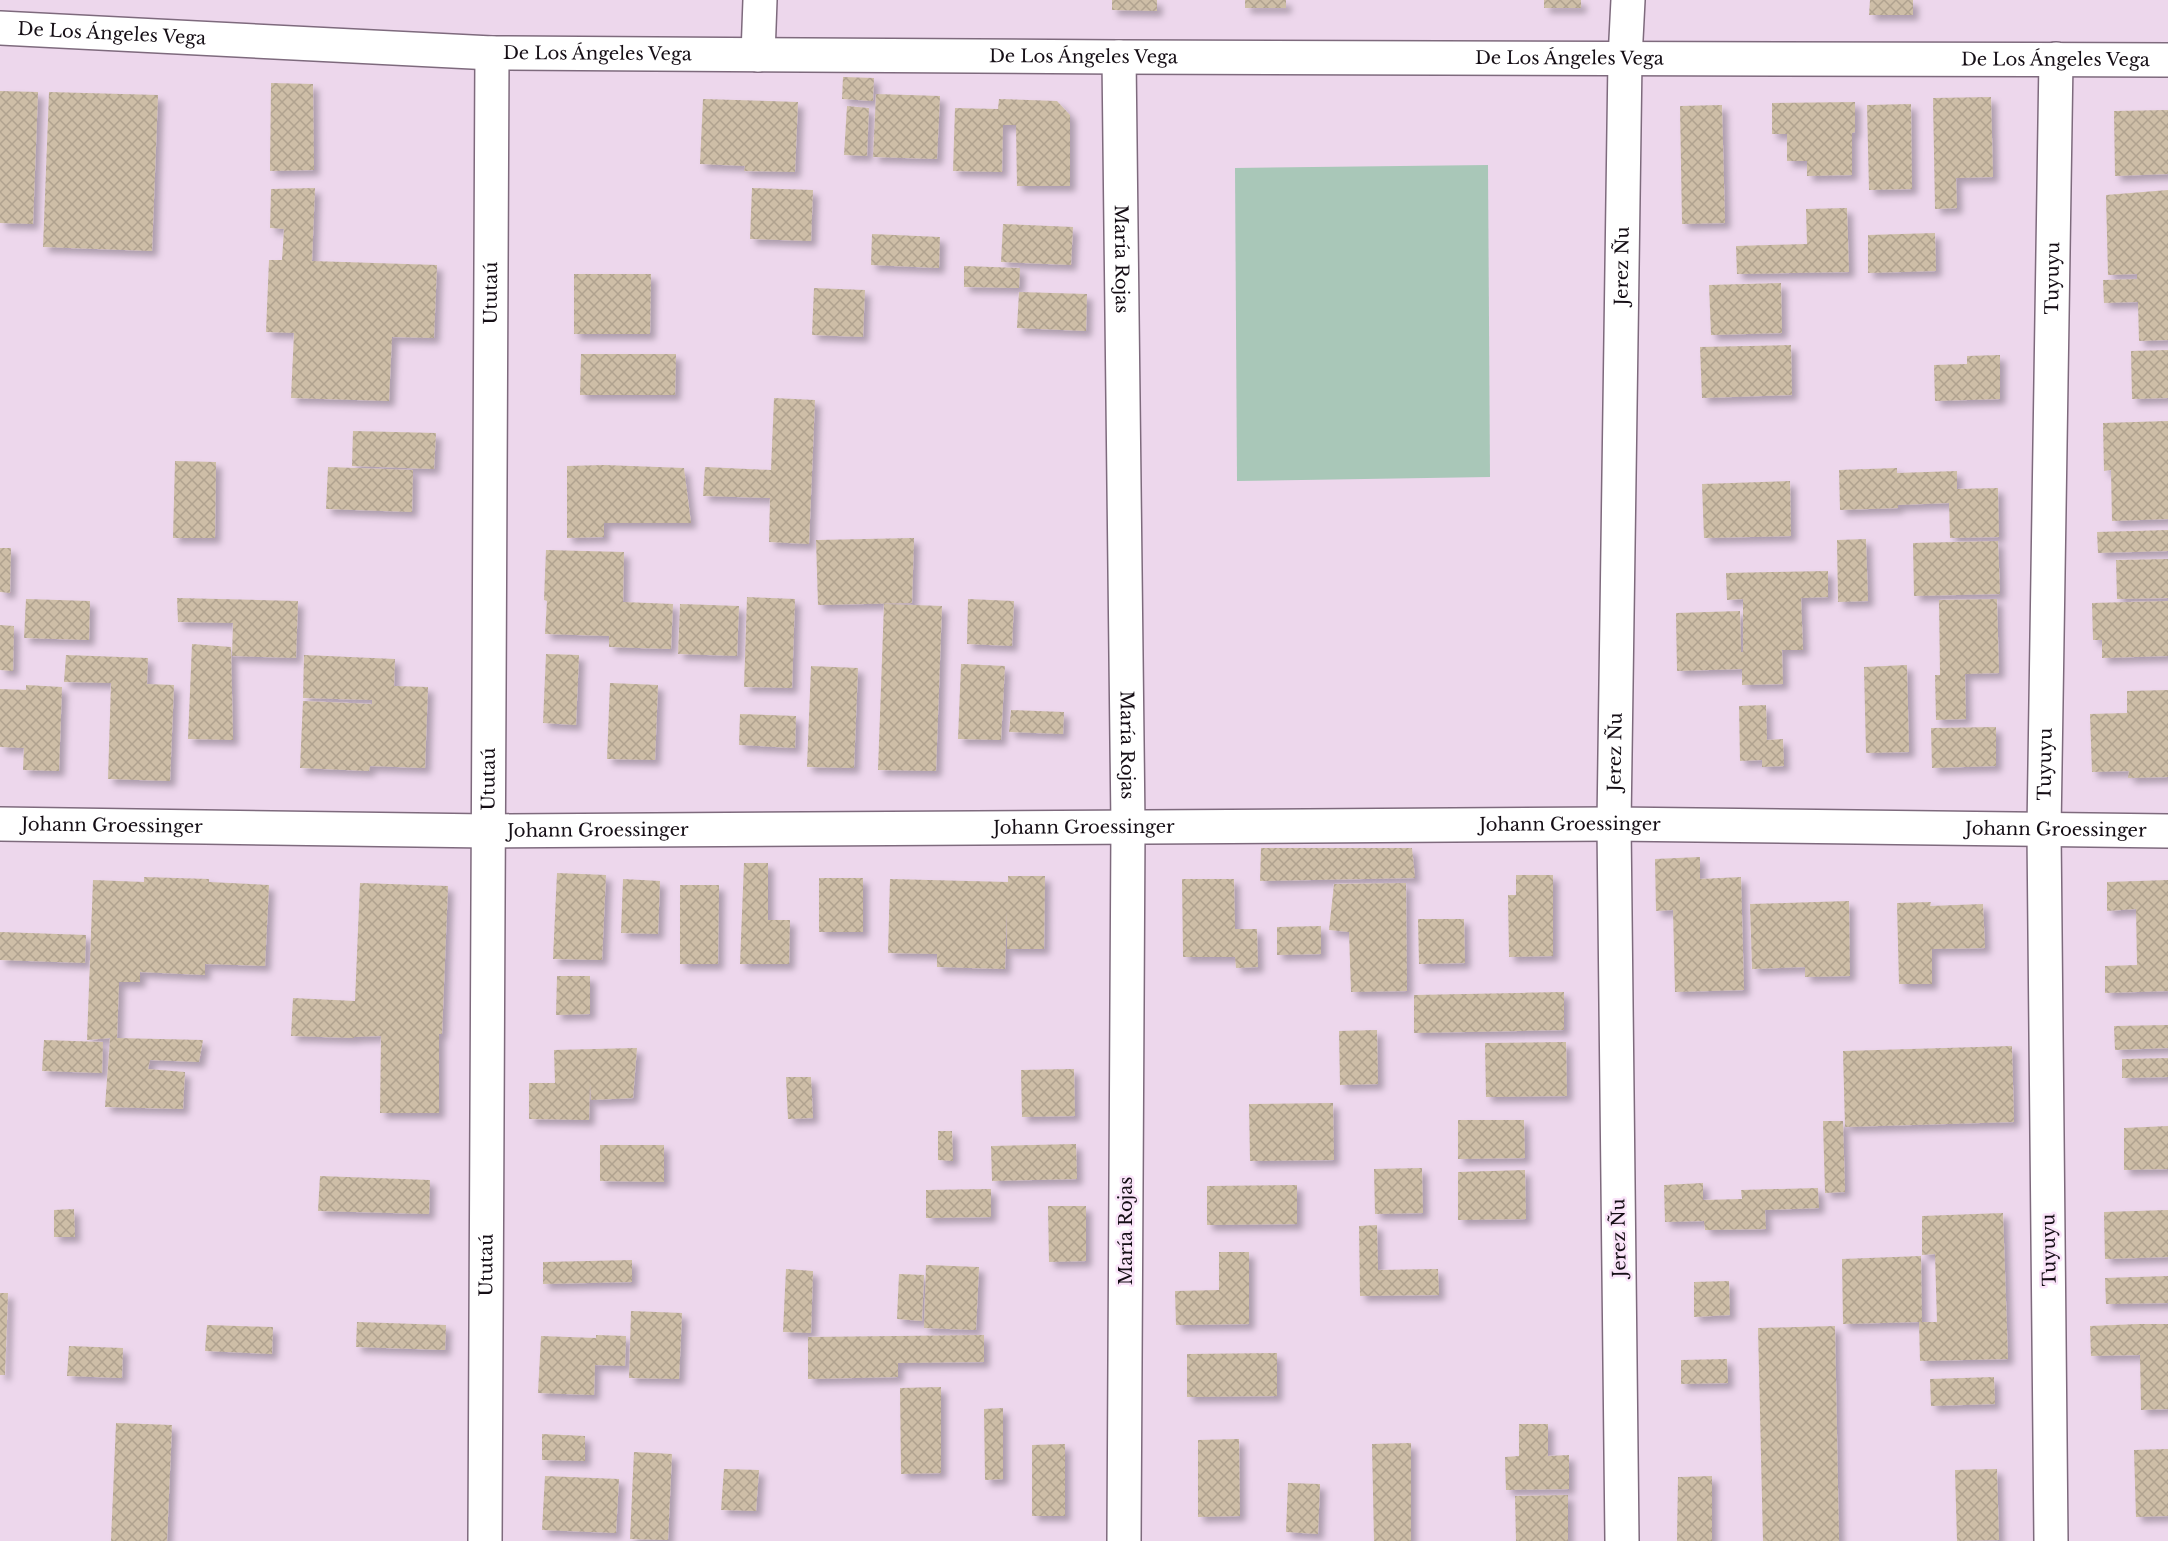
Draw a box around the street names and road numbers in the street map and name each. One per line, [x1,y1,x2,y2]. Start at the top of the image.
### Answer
street label: De Los Ángeles Vega [17,18,207,49]
street label: De Los Ángeles Vega [503,42,692,65]
street label: De Los Ángeles Vega [989,45,1178,68]
street label: De Los Ángeles Vega [1475,46,1664,70]
street label: De Los Ángeles Vega [1961,48,2150,71]
street label: María Rojas [1110,204,1133,313]
street label: Jerez Ñu [1609,227,1634,308]
street label: Tuyuyu [2041,242,2064,315]
street label: Ututaú [480,262,502,324]
street label: María Rojas [1115,690,1139,799]
street label: Jerez Ñu [1602,713,1627,794]
street label: Tuyuyu [2033,728,2057,801]
street label: Ututaú [477,748,500,810]
street label: Johann Groessinger [19,813,203,838]
street label: Johann Groessinger [1477,813,1661,836]
street label: Johann Groessinger [991,816,1175,839]
street label: Johann Groessinger [1963,817,2147,842]
street label: Johann Groessinger [505,819,689,842]
street label: María Rojas [1115,1177,1137,1285]
street label: Jerez Ñu [1605,1198,1631,1280]
street label: Tuyuyu [2037,1214,2061,1286]
street label: Ututaú [475,1234,497,1296]

